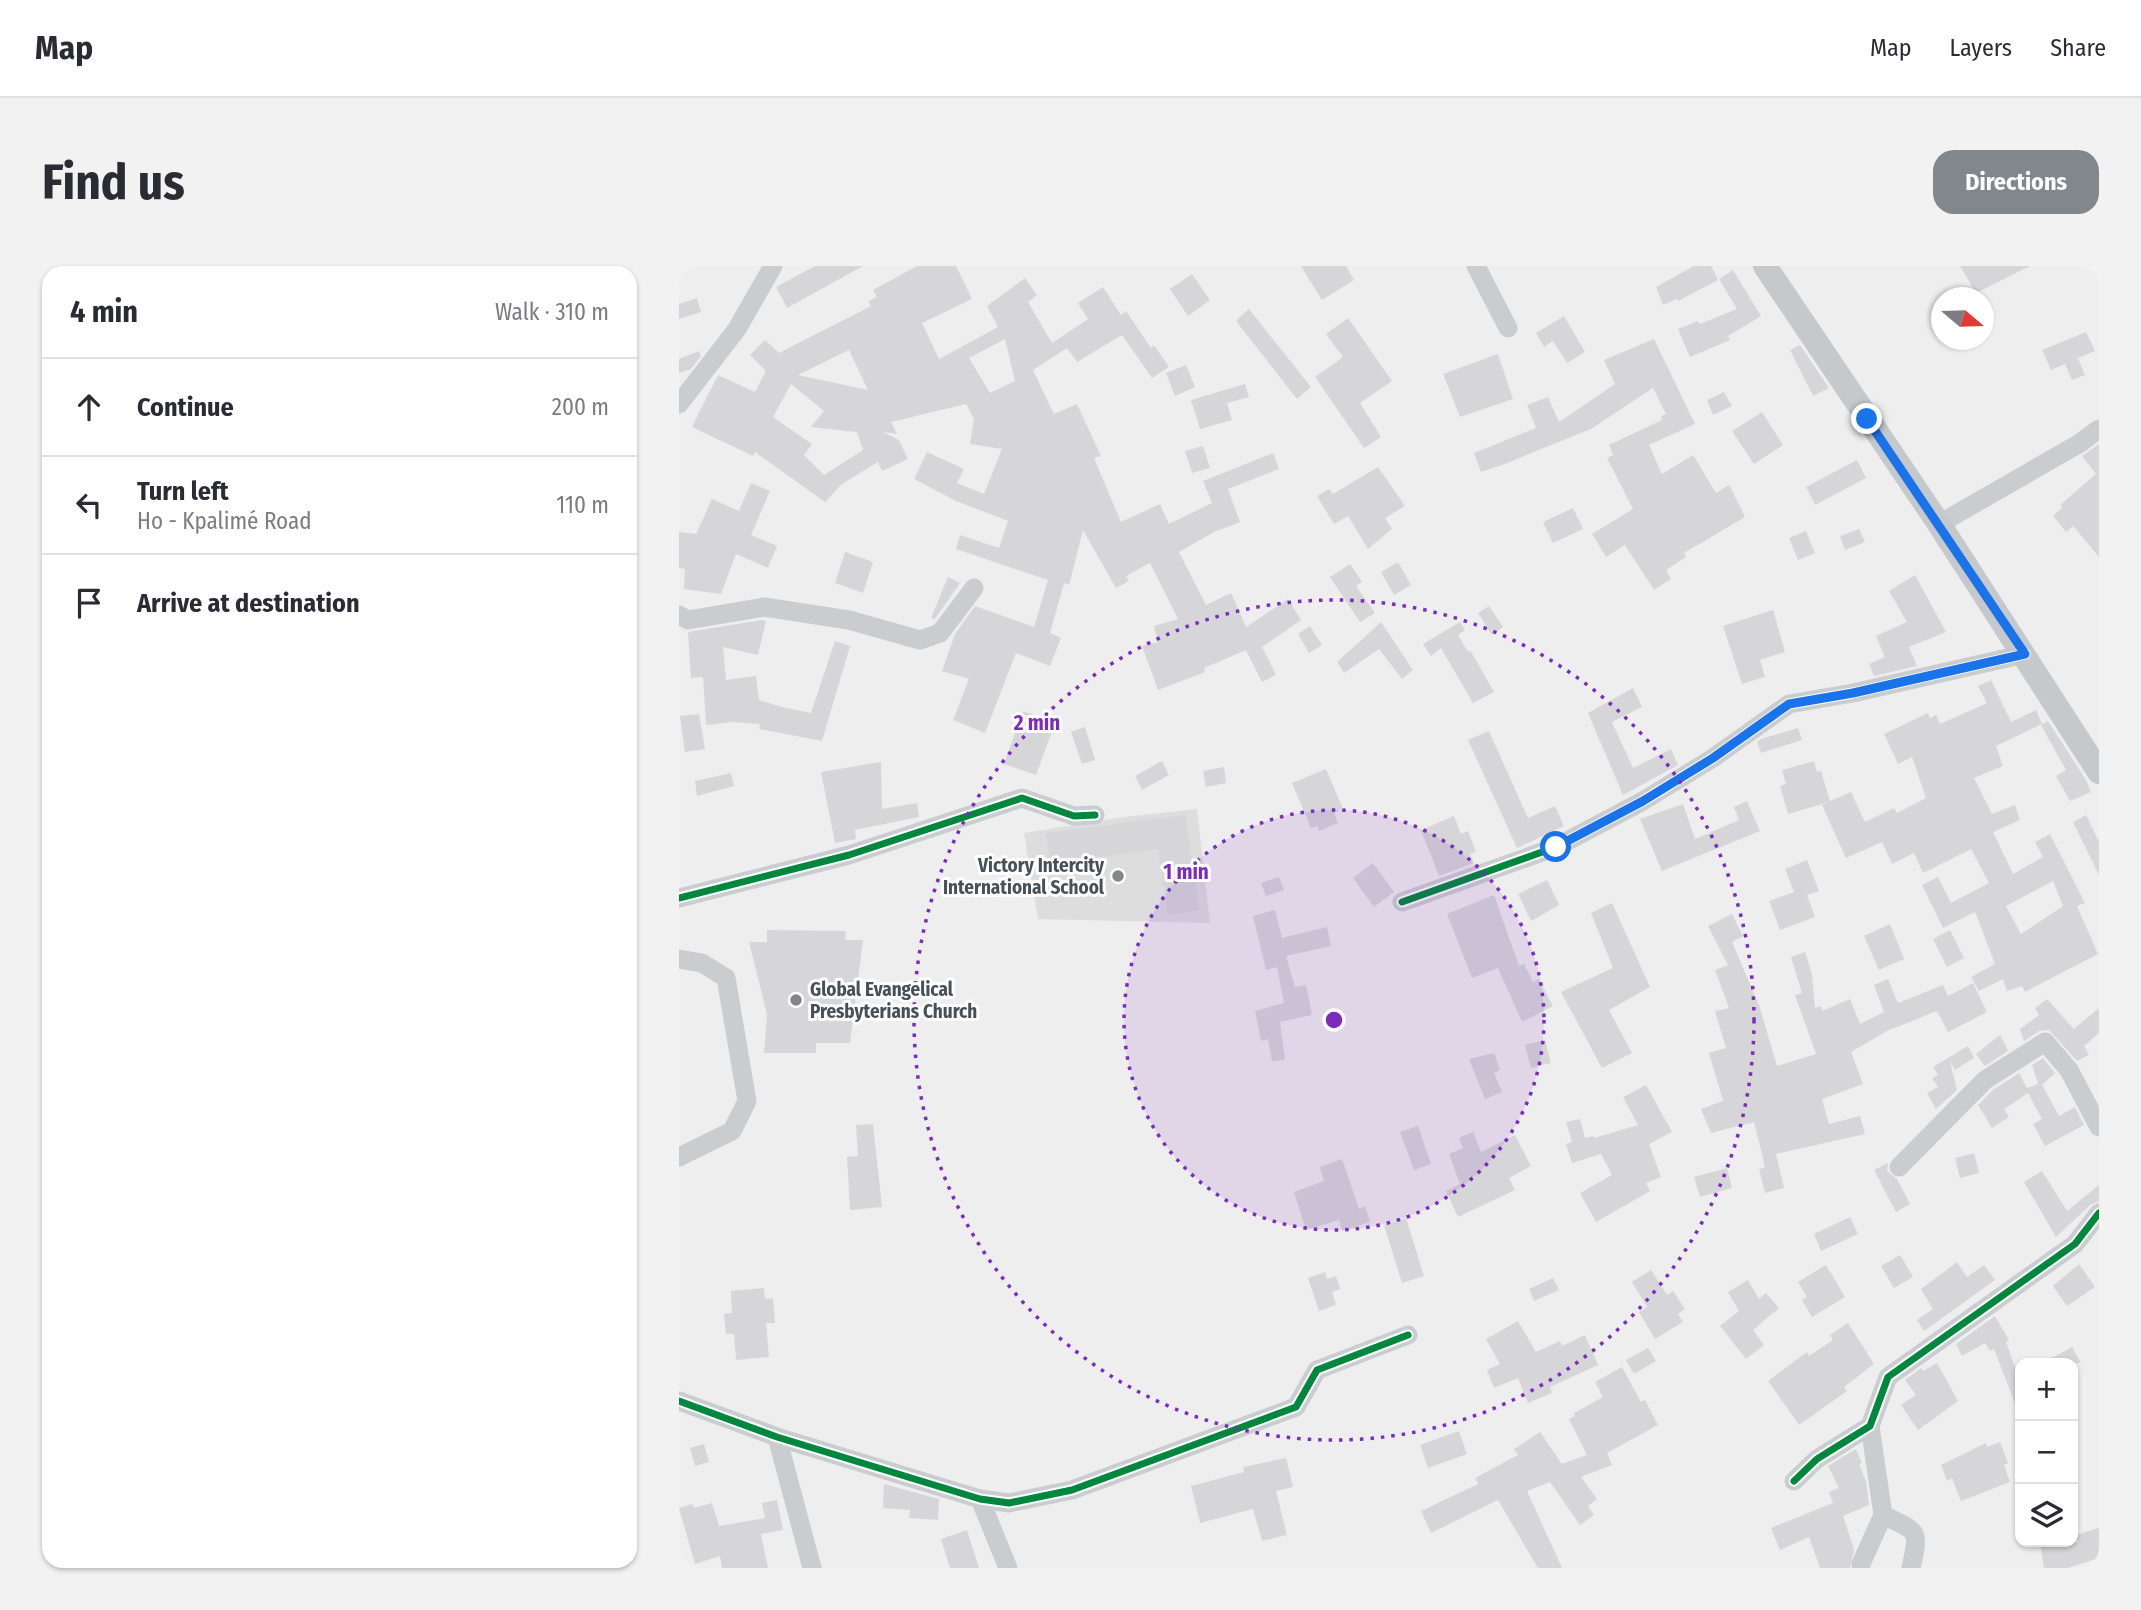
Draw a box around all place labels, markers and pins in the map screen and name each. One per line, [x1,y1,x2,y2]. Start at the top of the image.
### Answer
place label: Victory Intercity International School [943,854,1105,899]
marker: Victory Intercity International School [1110,868,1126,884]
place label: Global Evangelical Presbyterians Church [810,978,977,1023]
marker: Global Evangelical Presbyterians Church [788,992,804,1008]
centre of rings [1322,1008,1346,1032]

